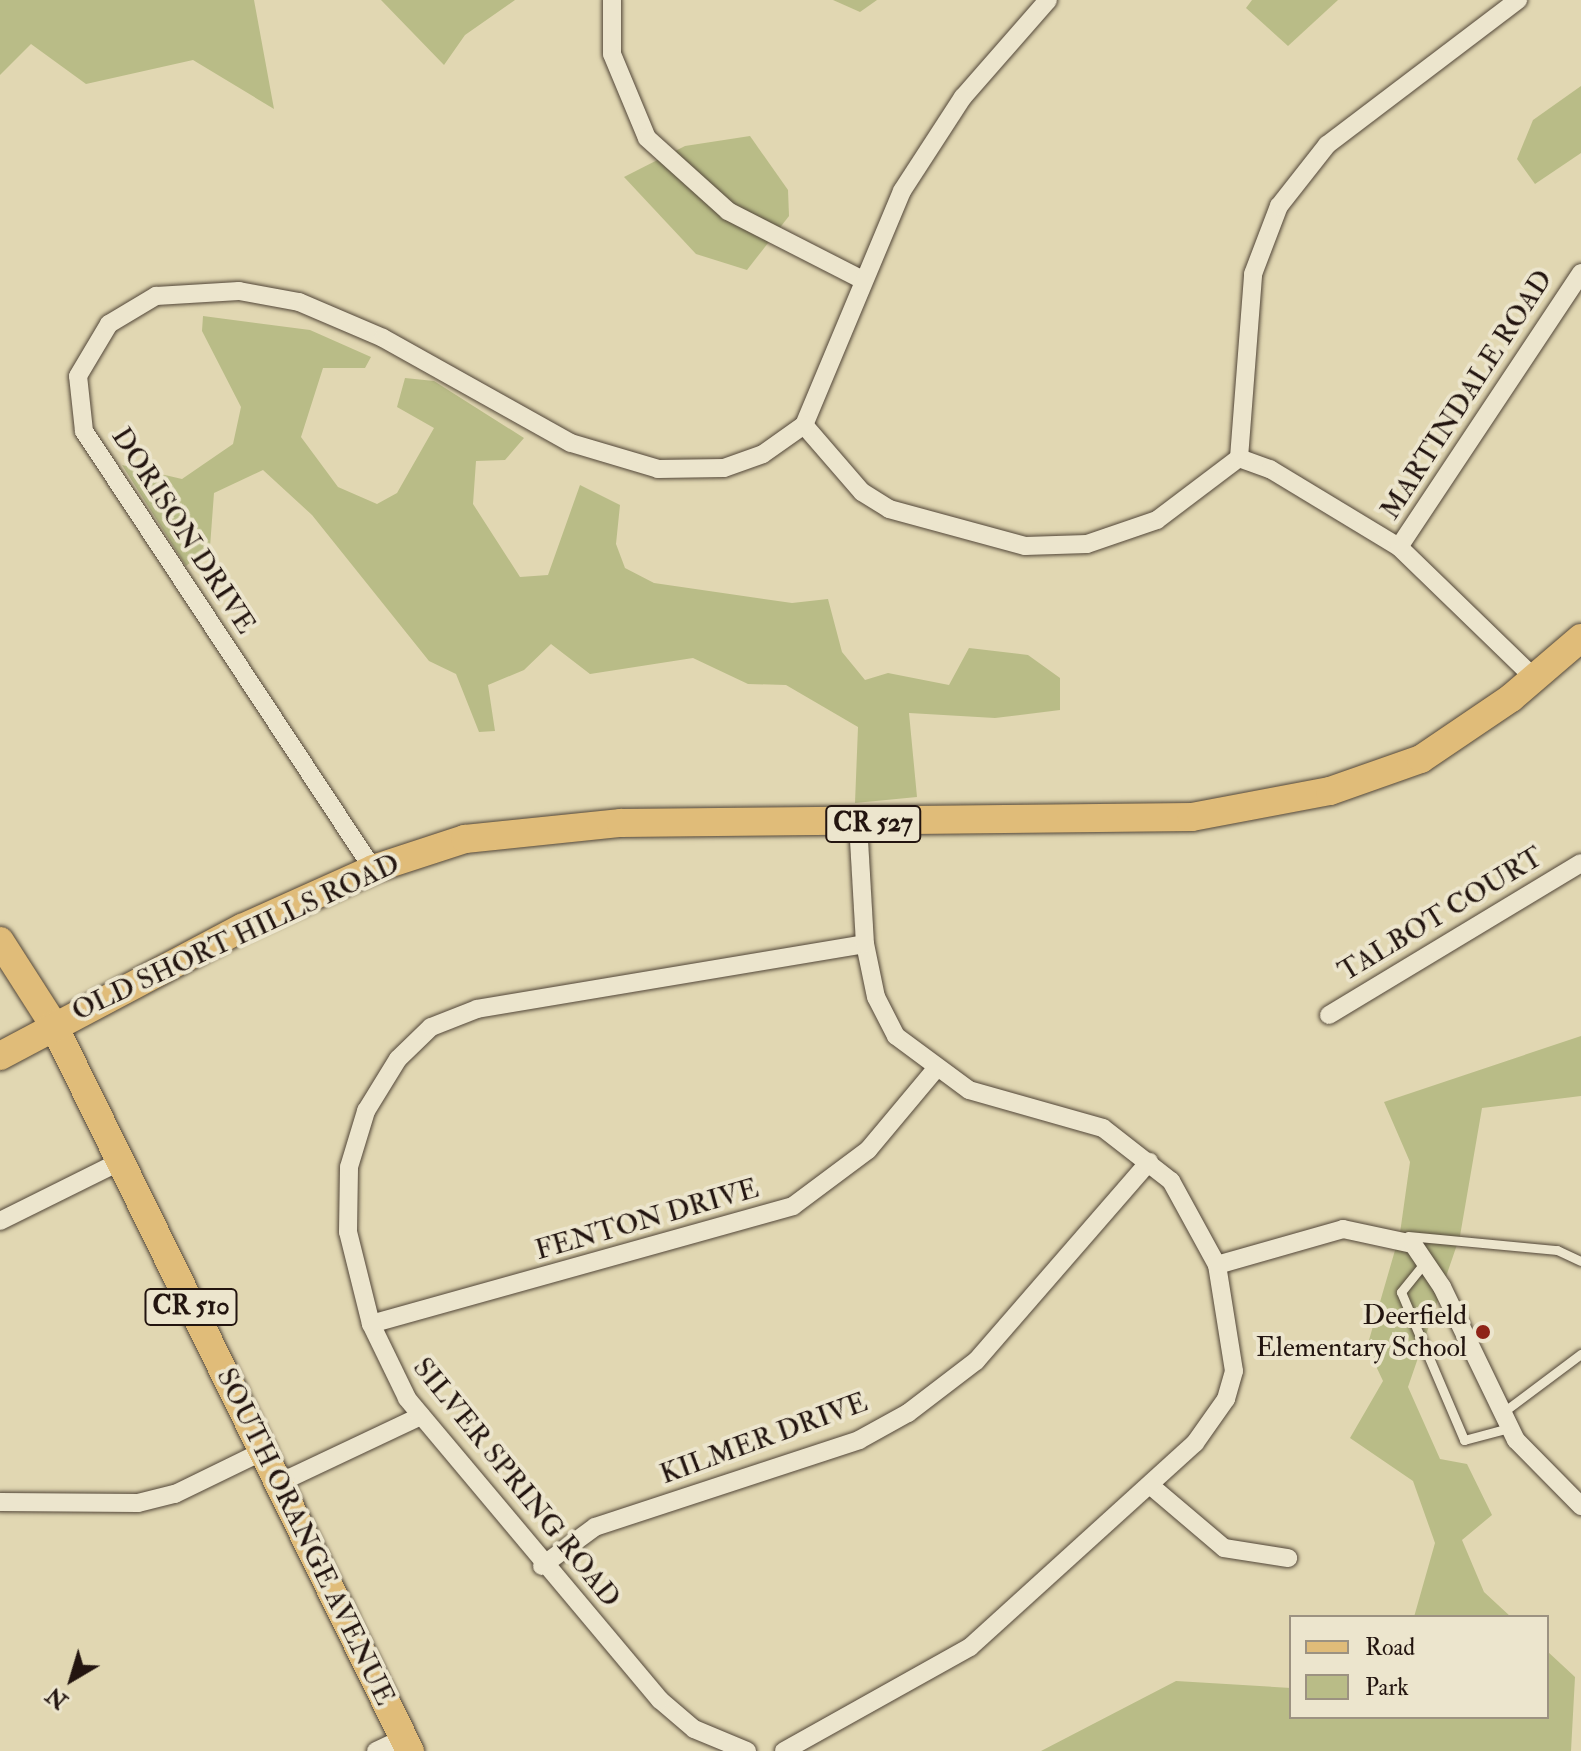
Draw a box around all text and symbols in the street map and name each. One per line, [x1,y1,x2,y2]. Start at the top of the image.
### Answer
street label: MARTINDALE ROAD [1374,264,1560,526]
street label: DORISON DRIVE [104,422,262,640]
road number: CR 527 [825,802,921,846]
street label: TALBOT COURT [1333,841,1549,989]
street label: OLD SHORT HILLS ROAD [67,847,405,1029]
street label: FENTON DRIVE [531,1172,763,1268]
road number: CR 510 [143,1285,239,1329]
place label: Deerfield Elementary School [1256,1299,1467,1365]
marker: Deerfield Elementary School [1474,1323,1492,1341]
street label: SILVER SPRING ROAD [405,1352,627,1614]
street label: SOUTH ORANGE AVENUE [209,1363,401,1711]
street label: KILMER DRIVE [656,1386,872,1492]
legend [1289,1615,1549,1719]
text: Road [1365,1632,1415,1663]
north arrow [32,1639,112,1719]
text: Park [1365,1672,1409,1703]
text: N [41,1681,74,1715]

